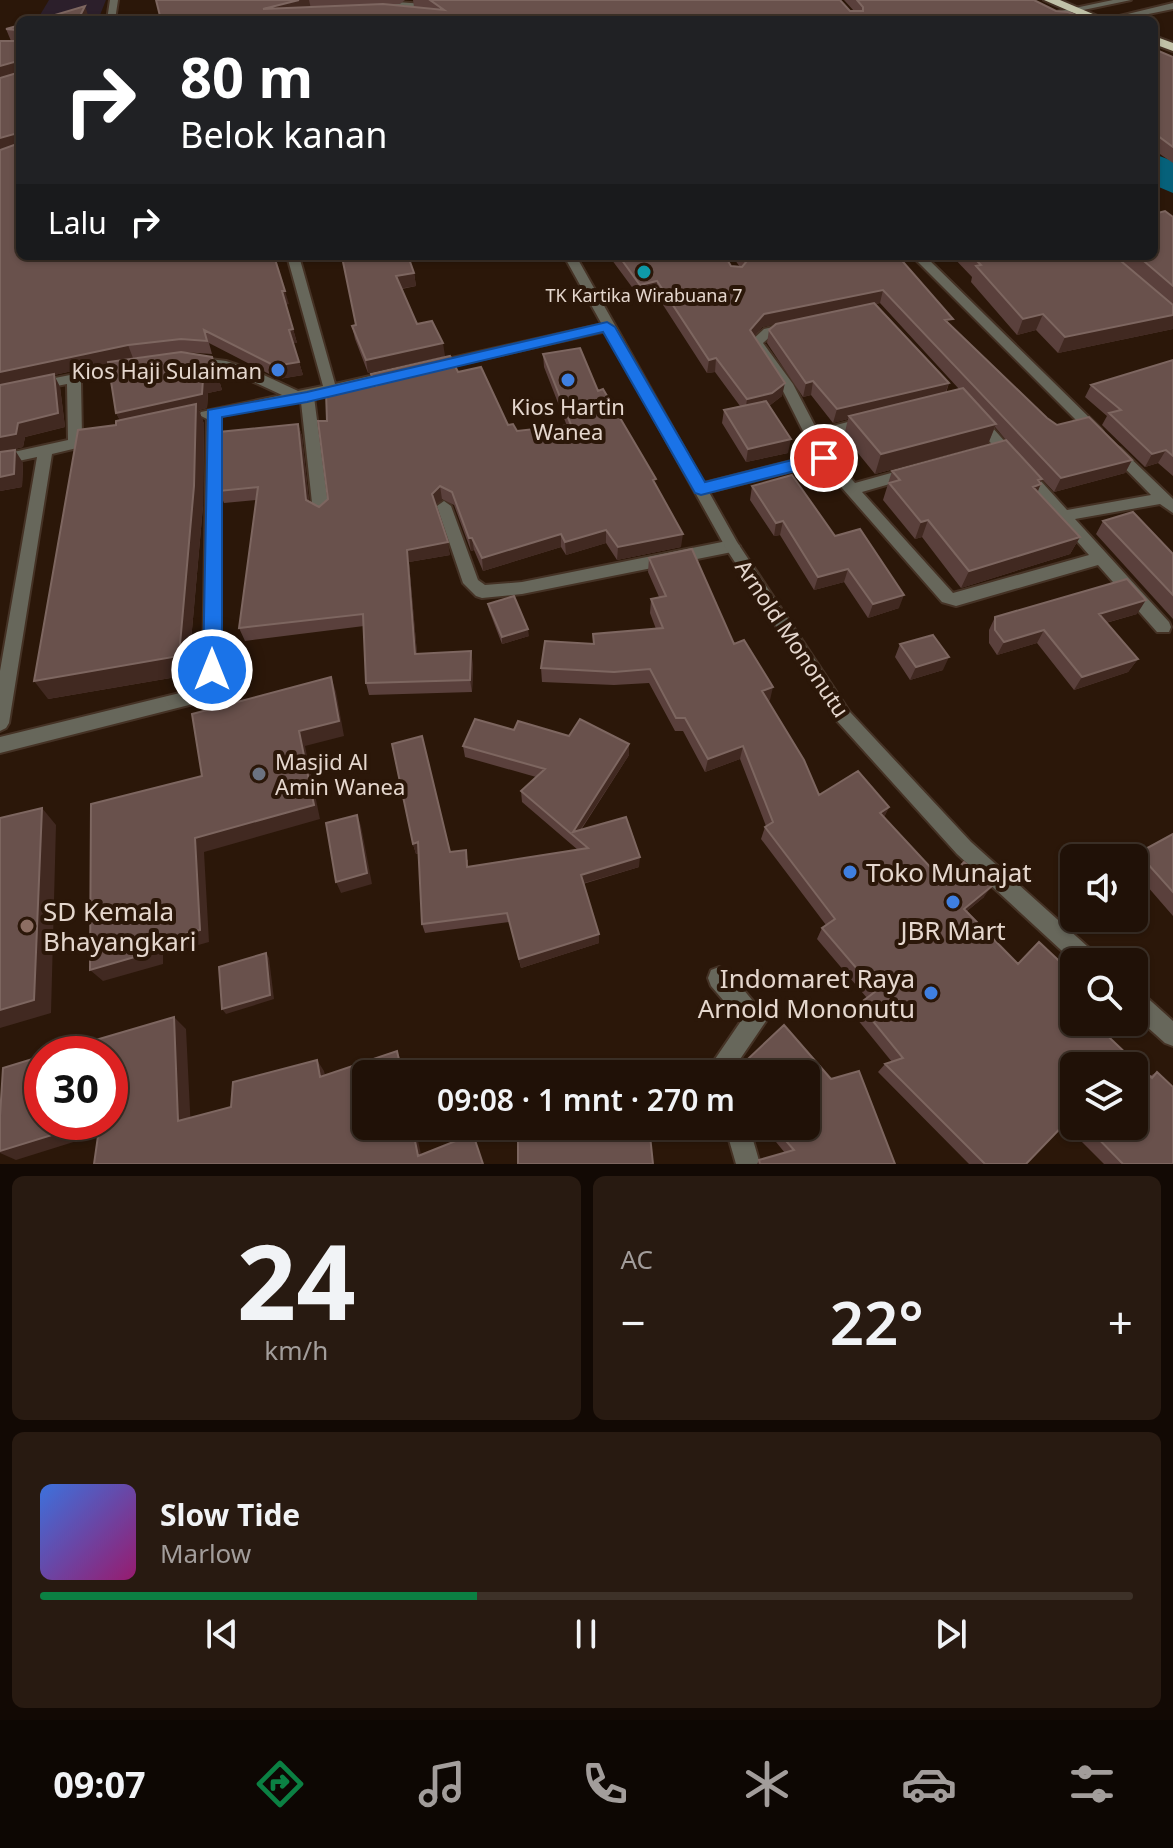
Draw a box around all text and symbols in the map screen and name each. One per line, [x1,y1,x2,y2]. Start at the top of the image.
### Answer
text: 80 m [180,38,313,114]
icon: right [48,48,152,152]
text: Belok kanan [180,110,387,159]
icon: right [123,200,167,244]
text: Lalu [48,202,107,243]
marker: TK Kartika Wirabuana 7 [635,263,653,281]
place label: TK Kartika Wirabuana 7 [545,283,743,307]
place label: Kios Haji Sulaiman [72,355,262,385]
marker: Kios Haji Sulaiman [269,361,287,379]
marker: Kios Hartin Wanea [559,371,577,389]
place label: Kios Hartin Wanea [511,391,625,446]
pin [790,424,858,492]
icon: arrive [802,436,846,480]
street label: Arnold Mononutu [729,553,857,723]
position arrow [170,628,254,712]
place label: Masjid Al Amin Wanea [275,746,405,801]
marker: Masjid Al Amin Wanea [250,765,268,783]
map controls [1060,844,1148,1140]
button: sound [1060,844,1148,932]
place label: Toko Munajat [866,854,1032,890]
marker: Toko Munajat [841,863,859,881]
place label: SD Kemala Bhayangkari [43,893,196,959]
marker: JBR Mart [944,893,962,911]
place label: JBR Mart [897,912,1006,948]
marker: SD Kemala Bhayangkari [18,917,36,935]
button: search [1060,948,1148,1036]
place label: Indomaret Raya Arnold Mononutu [698,960,915,1026]
marker: Indomaret Raya Arnold Mononutu [922,984,940,1002]
speed limit sign: 30 [24,1036,128,1140]
button: layers [1060,1052,1148,1140]
text: 09:08 · 1 mnt · 270 m [437,1079,735,1120]
text: 24 [237,1209,356,1350]
text: AC [621,1241,653,1277]
text: 22° [830,1281,924,1363]
text: − [621,1292,646,1352]
text: + [1108,1292,1133,1352]
text: km/h [264,1332,328,1368]
text: Slow Tide [160,1494,300,1535]
text: Marlow [160,1535,251,1571]
icon: previous [200,1612,244,1656]
icon: pause [564,1612,608,1656]
icon: next [929,1612,973,1656]
icon: directions [252,1756,308,1812]
icon: music [414,1756,470,1812]
icon: phone [577,1756,633,1812]
icon: climate [739,1756,795,1812]
icon: car [901,1756,957,1812]
icon: filters [1064,1756,1120,1812]
text: 09:07 [53,1760,146,1809]

